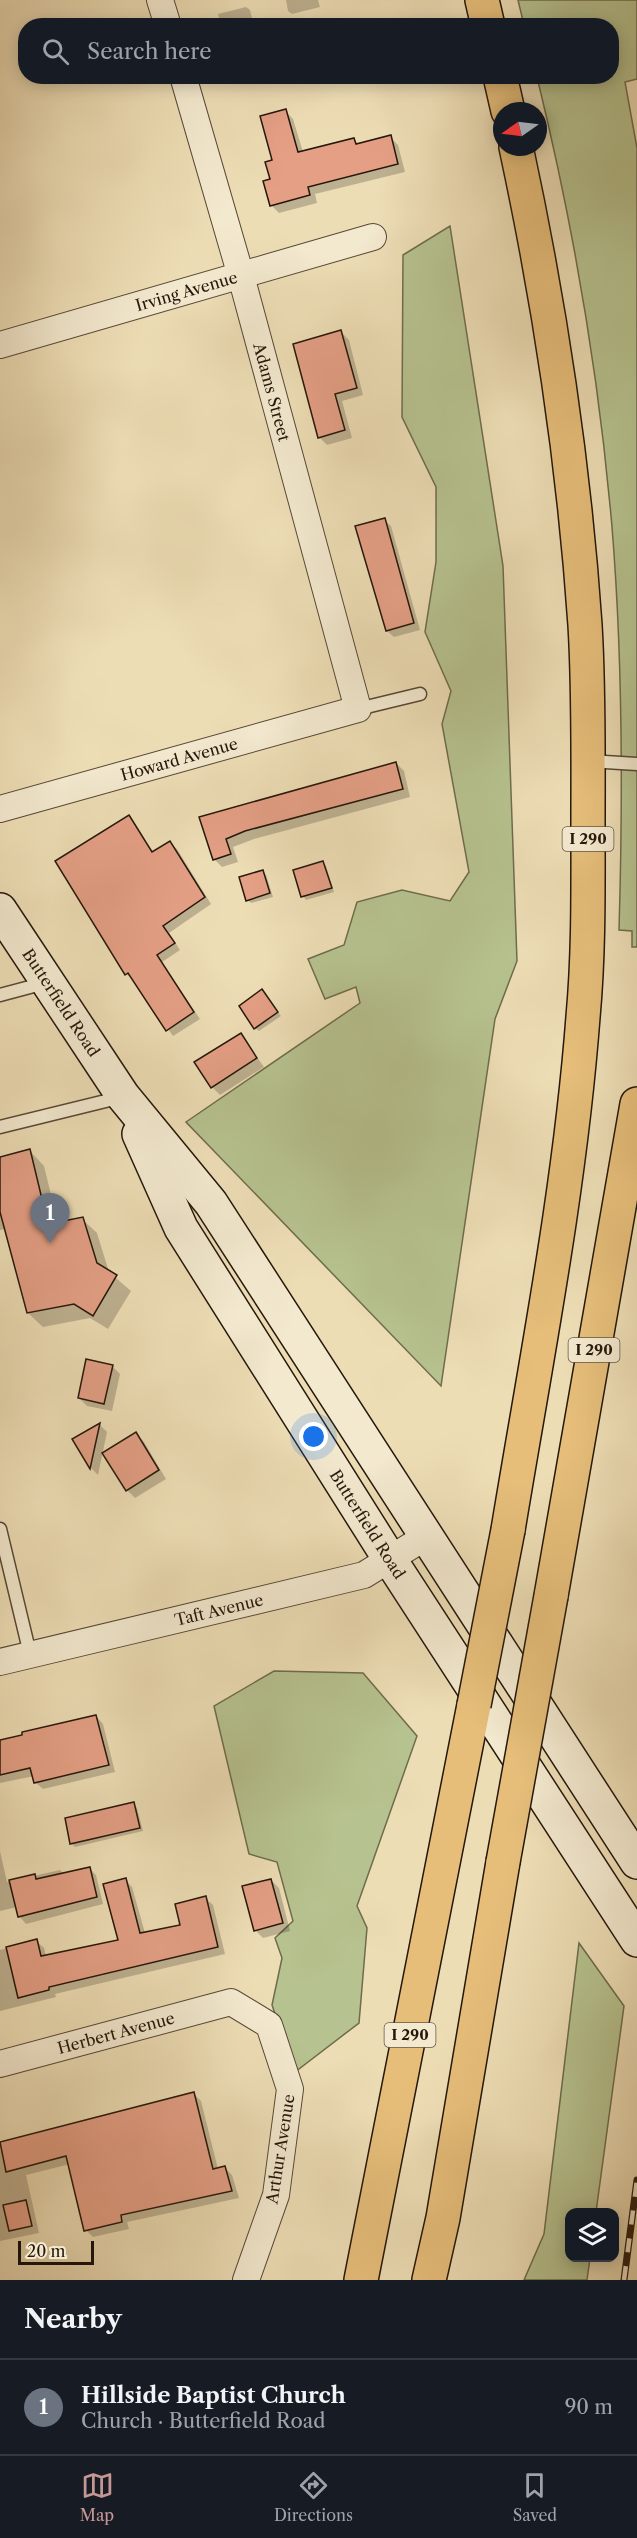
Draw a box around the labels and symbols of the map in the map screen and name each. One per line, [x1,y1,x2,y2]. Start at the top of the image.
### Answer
north arrow [493,102,547,156]
street label: Irving Avenue [133,267,240,315]
street label: Adams Street [249,340,295,444]
street label: Howard Avenue [118,733,240,785]
road number: I 290 [562,827,614,851]
street label: Butterfield Road [18,945,104,1061]
pin: 1 [31,1194,70,1243]
road number: I 290 [568,1338,620,1362]
your location [299,1422,328,1451]
street label: Butterfield Road [326,1466,410,1583]
street label: Taft Avenue [172,1589,265,1630]
street label: Herbert Avenue [55,2008,177,2058]
road number: I 290 [384,2023,436,2047]
street label: Arthur Avenue [261,2093,299,2206]
scale bar [18,2238,94,2266]

